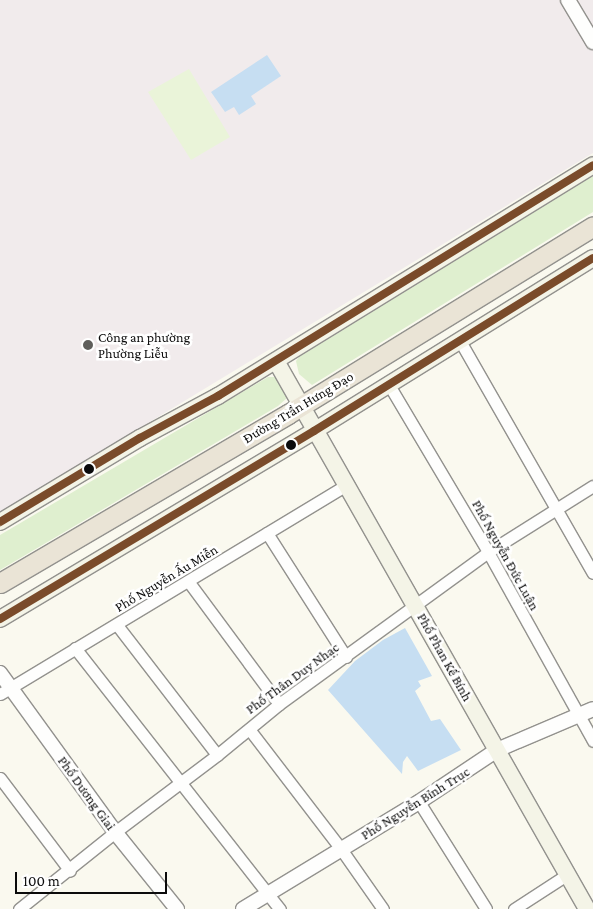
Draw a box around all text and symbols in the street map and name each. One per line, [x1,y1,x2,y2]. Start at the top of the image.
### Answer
place label: Công an phường Phường Liễu [98,329,190,362]
marker: Công an phường Phường Liễu [82,339,94,351]
street label: Đường Trần Hưng Đạo [240,367,356,447]
unlabelled marker [286,440,296,450]
unlabelled marker [84,464,94,474]
street label: Phố Nguyễn Đức Luận [469,497,543,613]
street label: Phố Nguyễn Ấu Miễn [112,541,220,615]
street label: Phố Phan Kế Bính [414,610,476,704]
street label: Phố Thân Duy Nhạc [242,639,342,717]
street label: Phố Dương Giai [55,753,119,833]
street label: Phố Nguyễn Bỉnh Trục [358,763,472,843]
scale bar [18,862,170,894]
text: 100 m [23,873,60,889]

